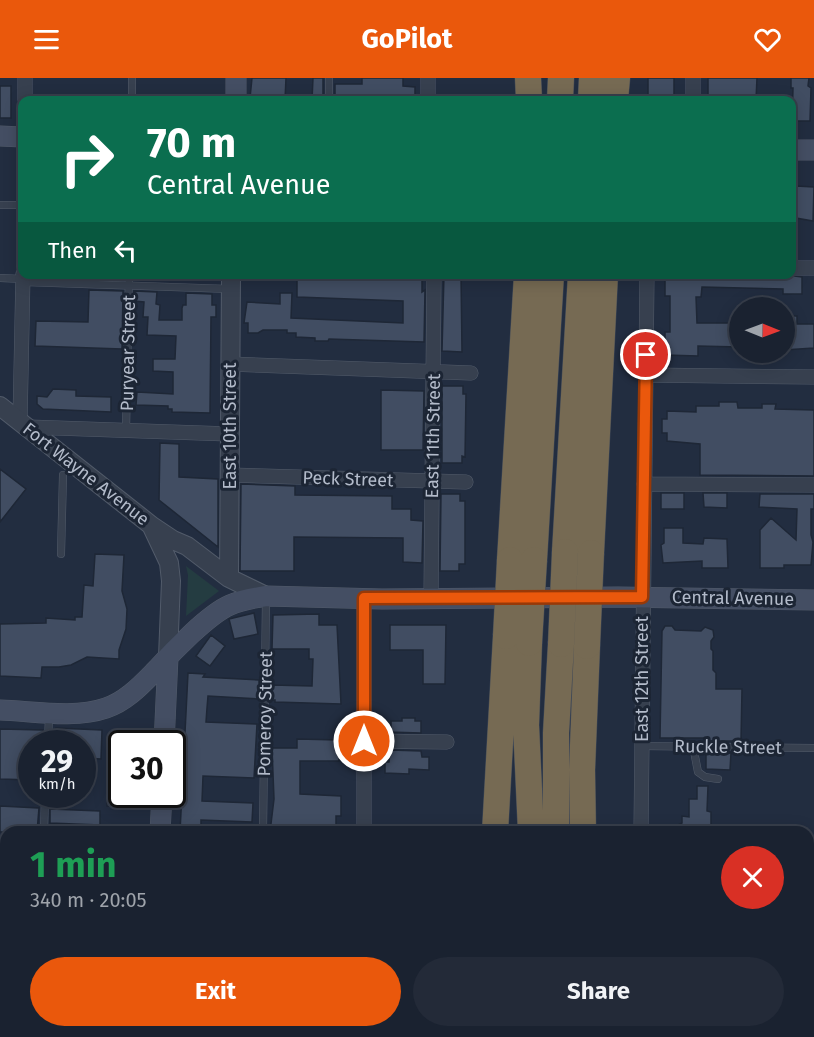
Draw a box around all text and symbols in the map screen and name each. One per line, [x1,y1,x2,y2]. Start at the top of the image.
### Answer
icon: menu [30,23,63,56]
text: GoPilot [361,23,453,55]
icon: heart [751,23,784,56]
text: 70 m [147,118,236,168]
icon: right [48,120,126,198]
text: Central Avenue [147,169,330,201]
icon: left [109,234,142,267]
text: Then [48,237,97,264]
street label: Puryear Street [116,294,140,411]
north arrow [729,297,795,363]
map controls [729,297,795,363]
pin [620,329,671,380]
icon: arrive [629,338,662,371]
street label: East 10th Street [219,362,241,490]
street label: East 11th Street [421,373,445,499]
street label: Fort Wayne Avenue [18,418,154,530]
street label: Peck Street [302,466,394,492]
street label: Central Avenue [672,586,794,610]
street label: East 12th Street [631,615,653,742]
street label: Pomeroy Street [253,651,277,777]
position arrow [332,709,396,773]
speed limit sign: 30 [108,730,186,808]
street label: Ruckle Street [674,735,783,759]
text: 29 [41,744,73,780]
text: km/h [38,775,76,793]
text: 1 min [30,843,117,887]
button: close [721,846,784,909]
text: 340 m · 20:05 [30,888,147,912]
button: Exit [30,957,401,1026]
button: Share [413,957,784,1026]

